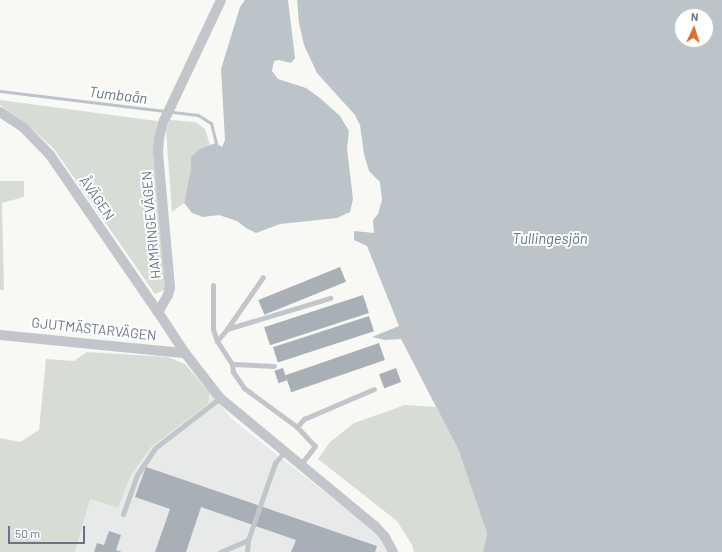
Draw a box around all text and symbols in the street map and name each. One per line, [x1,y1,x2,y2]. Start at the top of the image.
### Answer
north arrow [674,8,714,48]
text: N [691,10,699,23]
water label: Tumbaån [88,82,148,108]
street label: HAMRINGEVÄGEN [138,170,164,280]
street label: ÅVÄGEN [76,173,118,223]
water label: Tullingesjön [512,230,588,248]
street label: GJUTMÄSTARVÄGEN [31,314,157,344]
scale bar [10,518,87,544]
text: 50 m [15,526,40,540]

